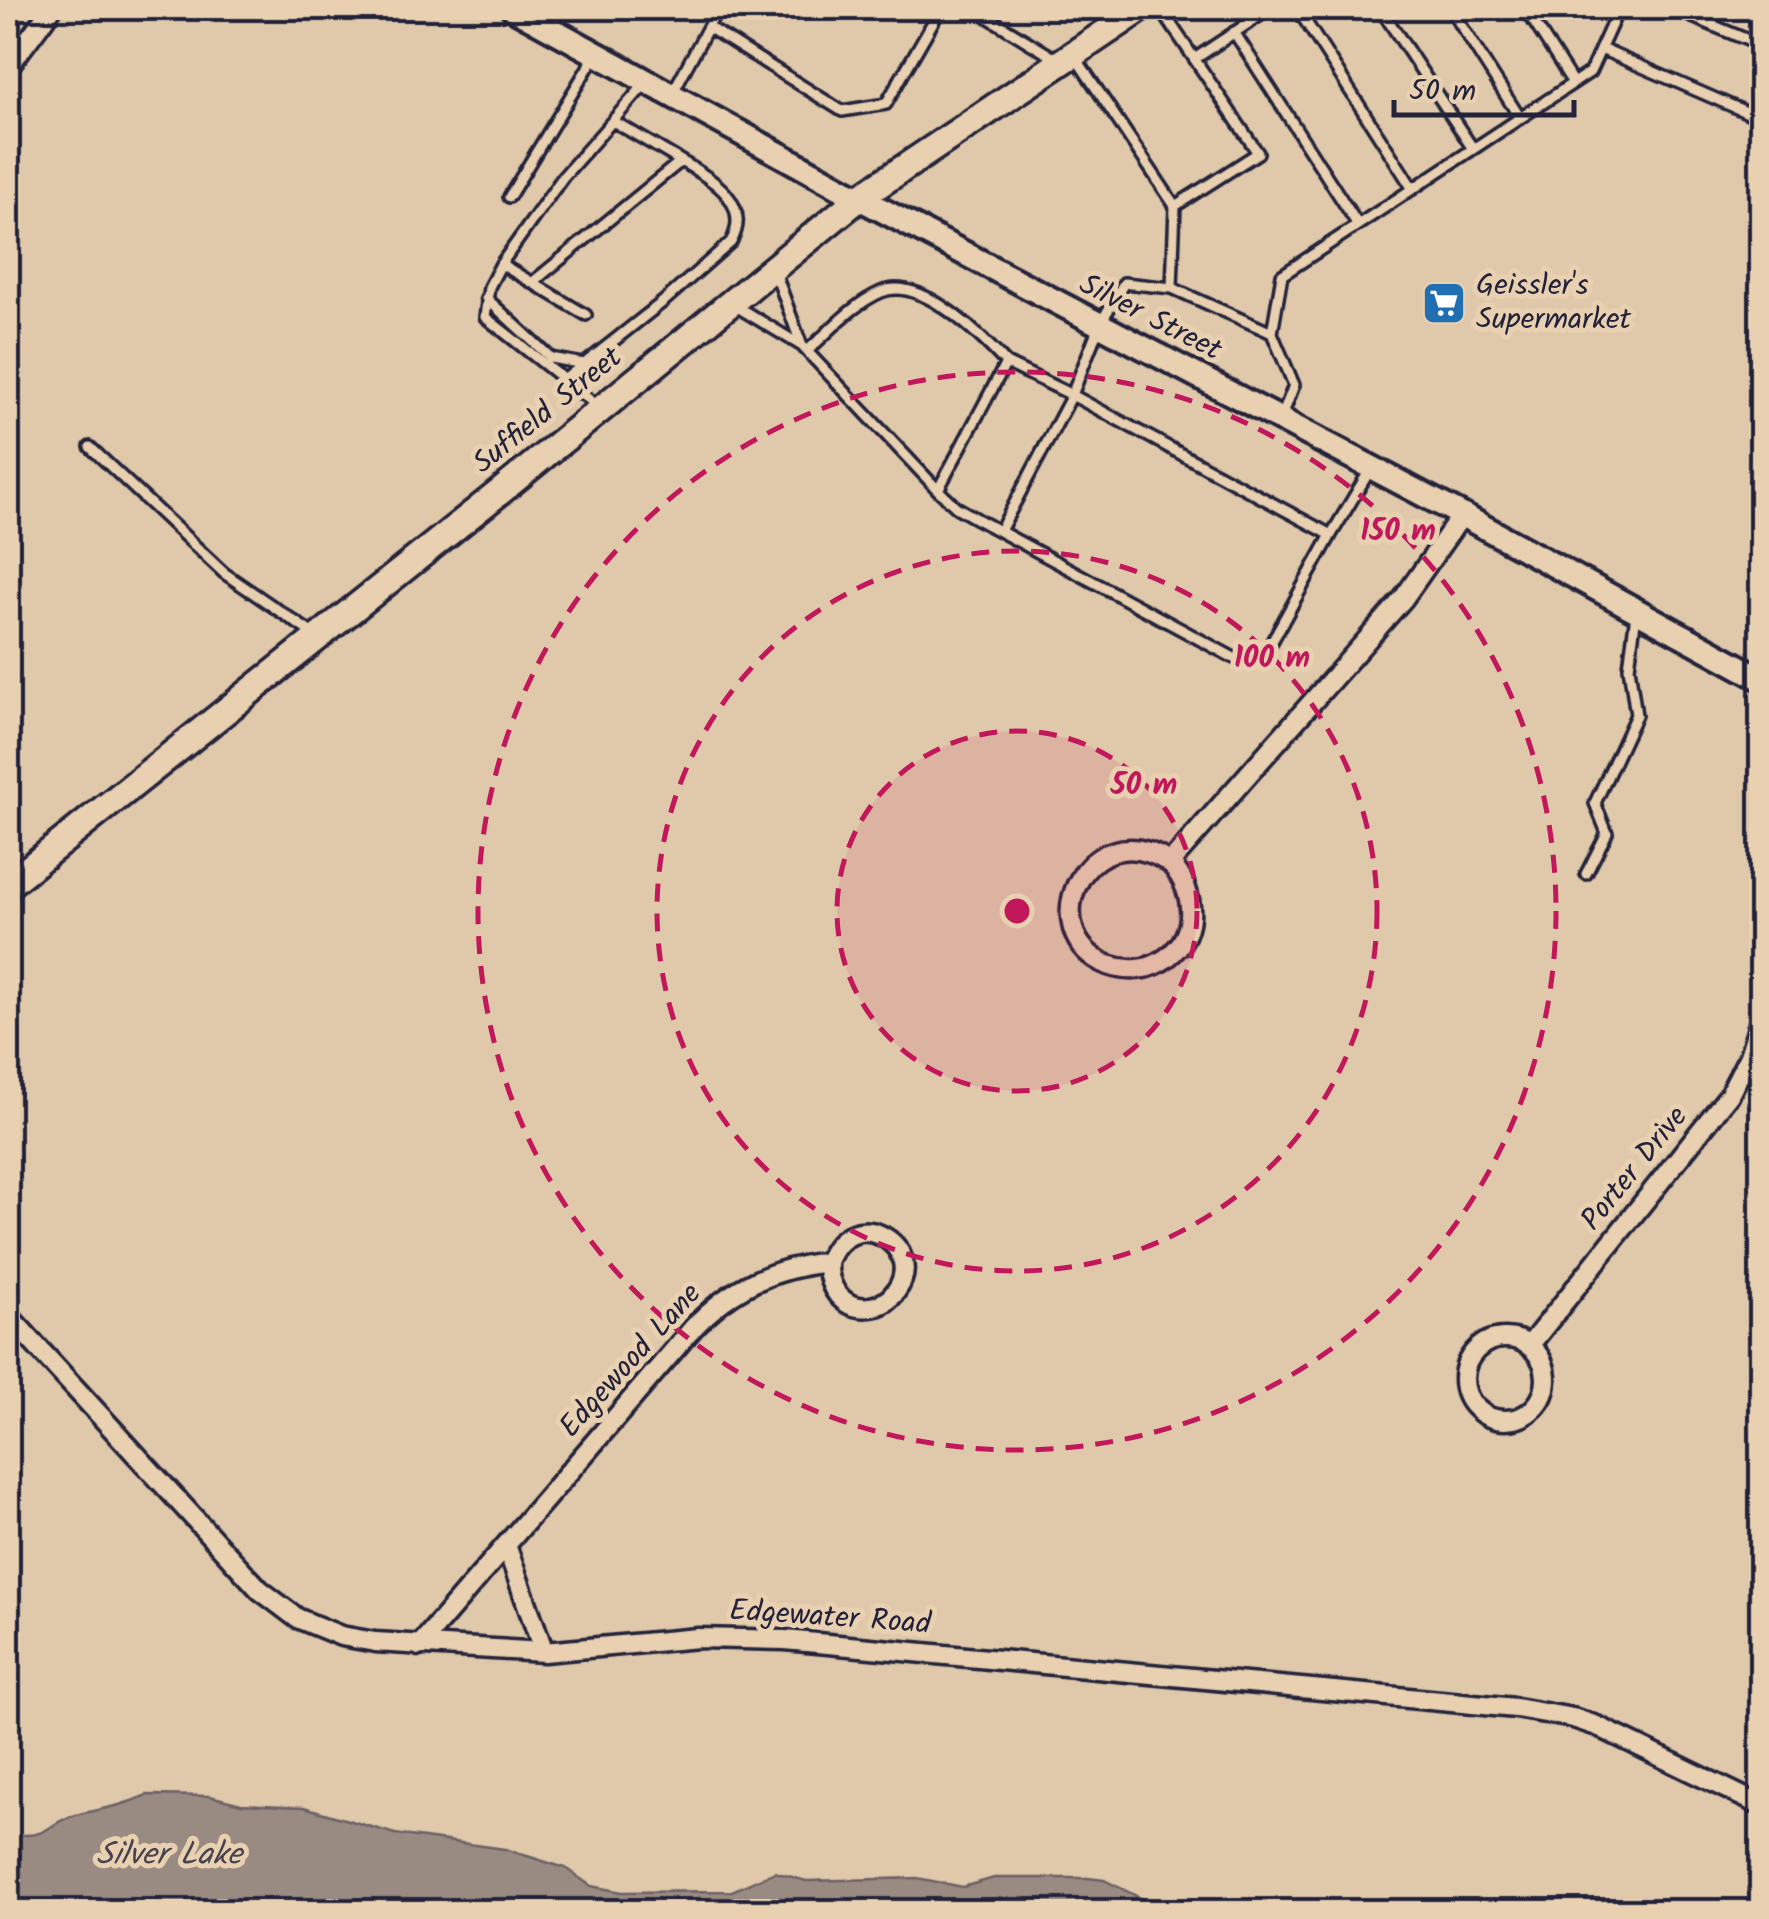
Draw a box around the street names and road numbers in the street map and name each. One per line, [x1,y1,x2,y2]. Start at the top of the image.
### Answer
street label: Silver Street [1070,262,1230,375]
street label: Suffield Street [462,335,634,487]
street label: Porter Drive [1569,1096,1701,1242]
street label: Edgewood Lane [548,1273,714,1449]
street label: Edgewater Road [728,1587,933,1649]

